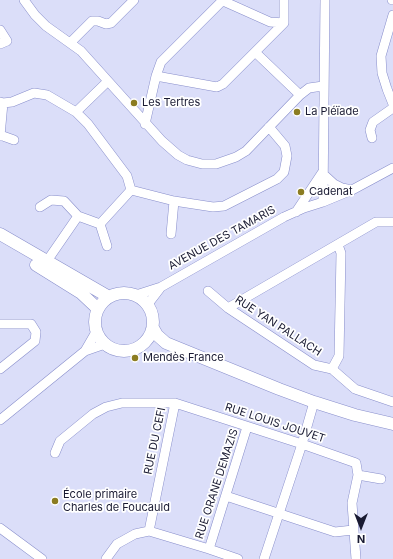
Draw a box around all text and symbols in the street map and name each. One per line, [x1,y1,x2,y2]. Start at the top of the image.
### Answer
place label: Les Tertres [142,96,200,110]
marker: Les Tertres [129,98,139,108]
place label: La Pléïade [305,105,359,119]
marker: La Pléïade [292,107,302,117]
place label: Cadenat [309,185,353,199]
marker: Cadenat [296,187,306,197]
street label: AVENUE DES TAMARIS [166,203,278,273]
street label: RUE YAN PALLACH [232,293,324,359]
place label: Mendès France [143,351,224,365]
marker: Mendès France [130,353,140,363]
street label: RUE LOUIS JOUVET [223,401,327,445]
street label: RUE DU CEFI [141,406,169,476]
street label: RUE ORANE DEMAZIS [193,427,241,541]
place label: École primaire Charles de Foucauld [63,488,170,514]
marker: École primaire Charles de Foucauld [50,496,60,506]
north arrow [341,507,381,547]
text: N [357,532,365,546]

